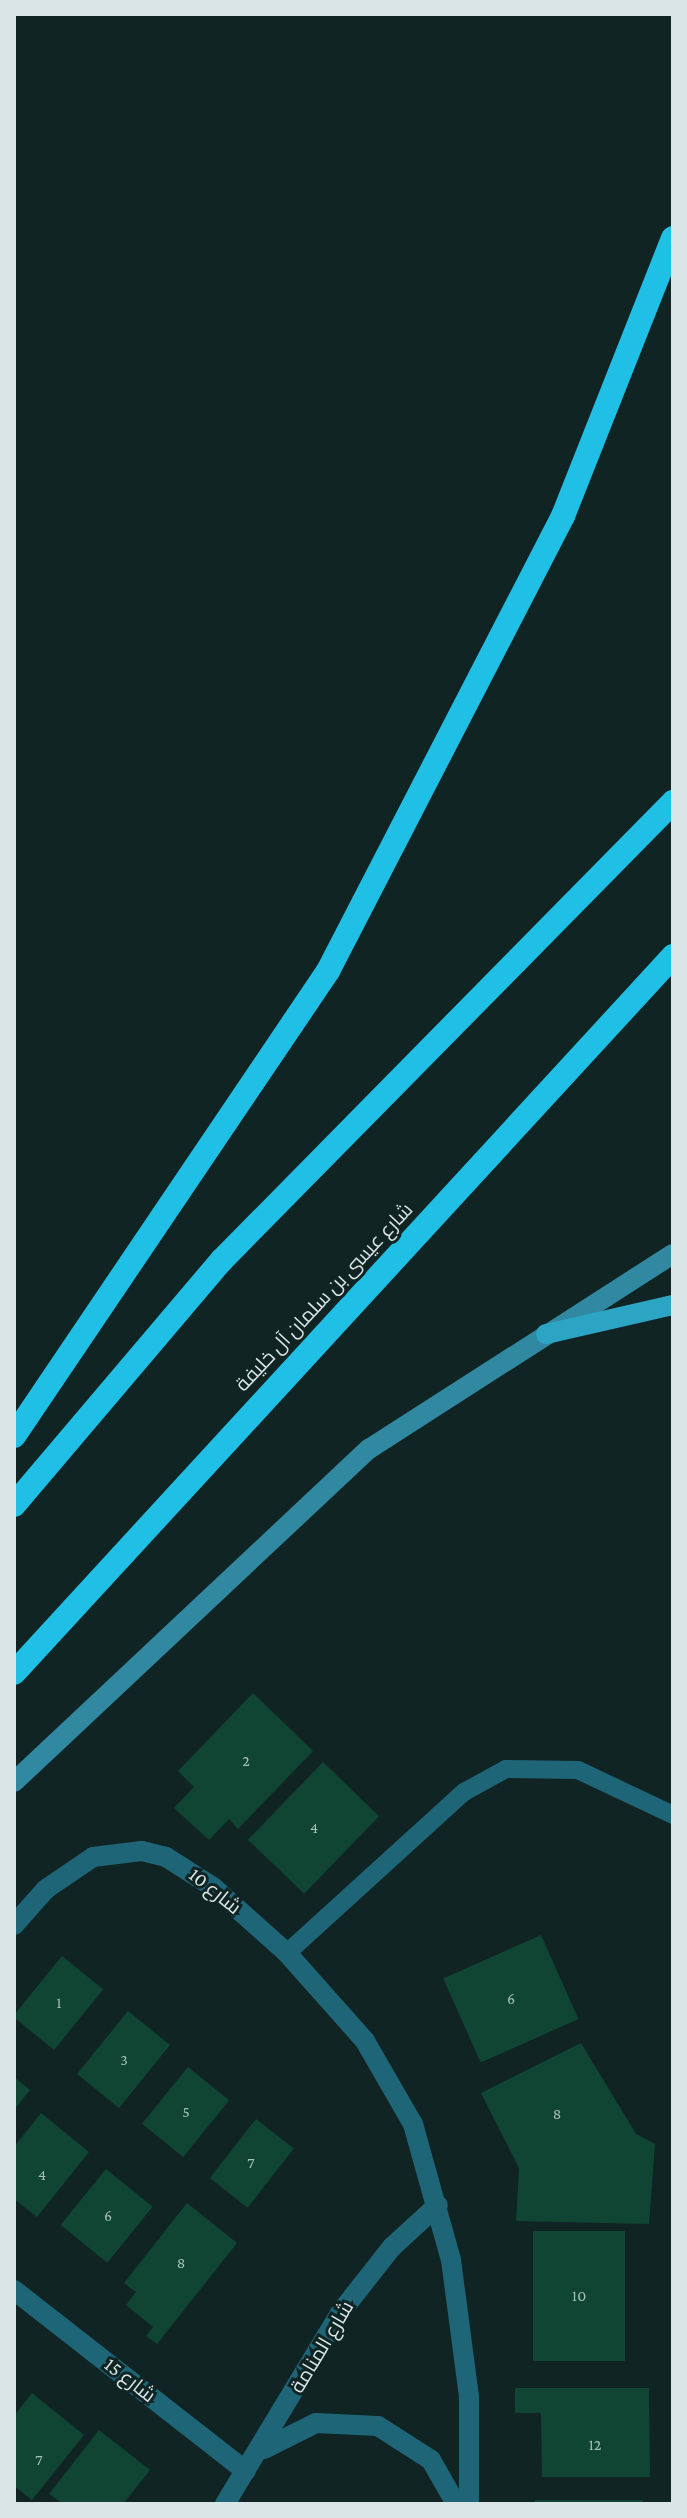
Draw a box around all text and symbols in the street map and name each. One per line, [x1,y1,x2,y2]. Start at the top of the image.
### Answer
street label: شارع عيسى بن سلمان آل خليفة [230,1198,418,1396]
house number: 2 [242,1751,250,1771]
house number: 4 [310,1818,318,1838]
street label: شارع 10 [184,1863,246,1919]
house number: 6 [507,1989,515,2009]
house number: 1 [56,1993,62,2013]
house number: 3 [120,2050,128,2070]
house number: 5 [182,2102,190,2122]
house number: 8 [553,2104,561,2124]
house number: 7 [247,2153,255,2173]
house number: 4 [38,2165,46,2185]
house number: 6 [104,2206,112,2226]
house number: 8 [177,2253,185,2273]
house number: 10 [572,2286,586,2306]
street label: شارع المنامة [285,2297,359,2397]
street label: شارع 15 [100,2353,160,2407]
house number: 12 [589,2435,601,2455]
house number: 7 [35,2450,43,2470]

